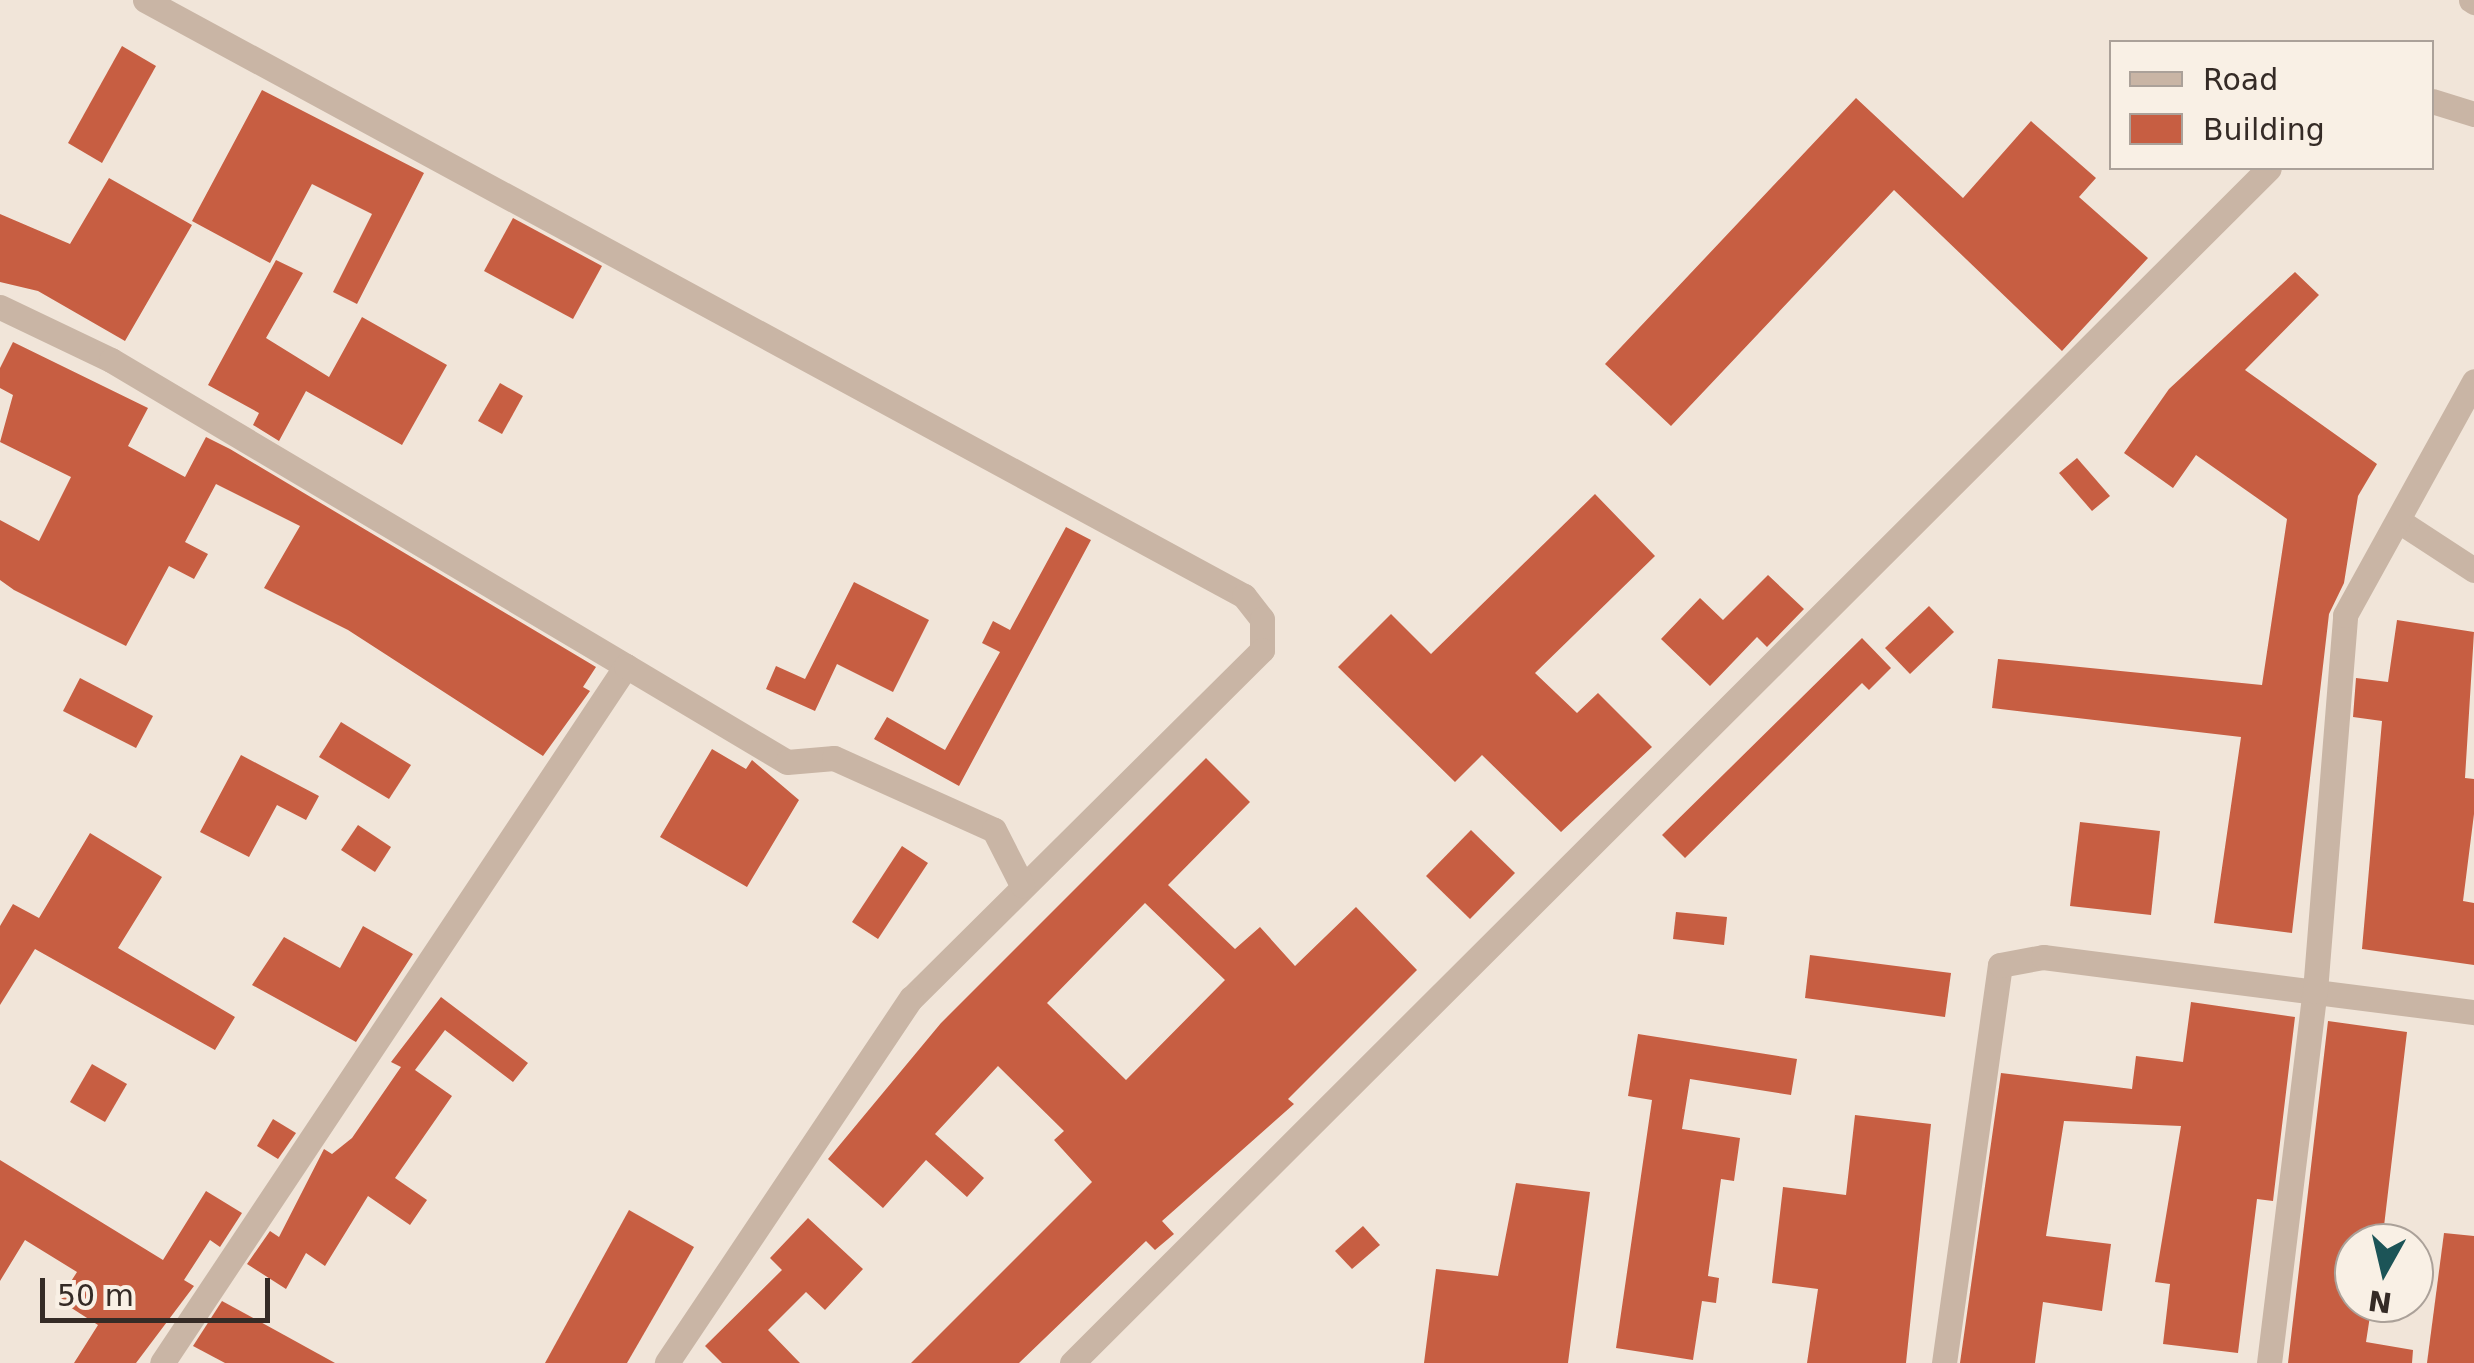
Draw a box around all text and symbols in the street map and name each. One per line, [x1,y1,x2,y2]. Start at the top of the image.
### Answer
legend [2109,40,2434,170]
text: Road [2203,62,2278,97]
text: Building [2203,112,2325,147]
north arrow [2334,1223,2434,1323]
scale bar [45,1258,275,1320]
text: 50 m [57,1278,134,1313]
text: N [2366,1283,2394,1319]

